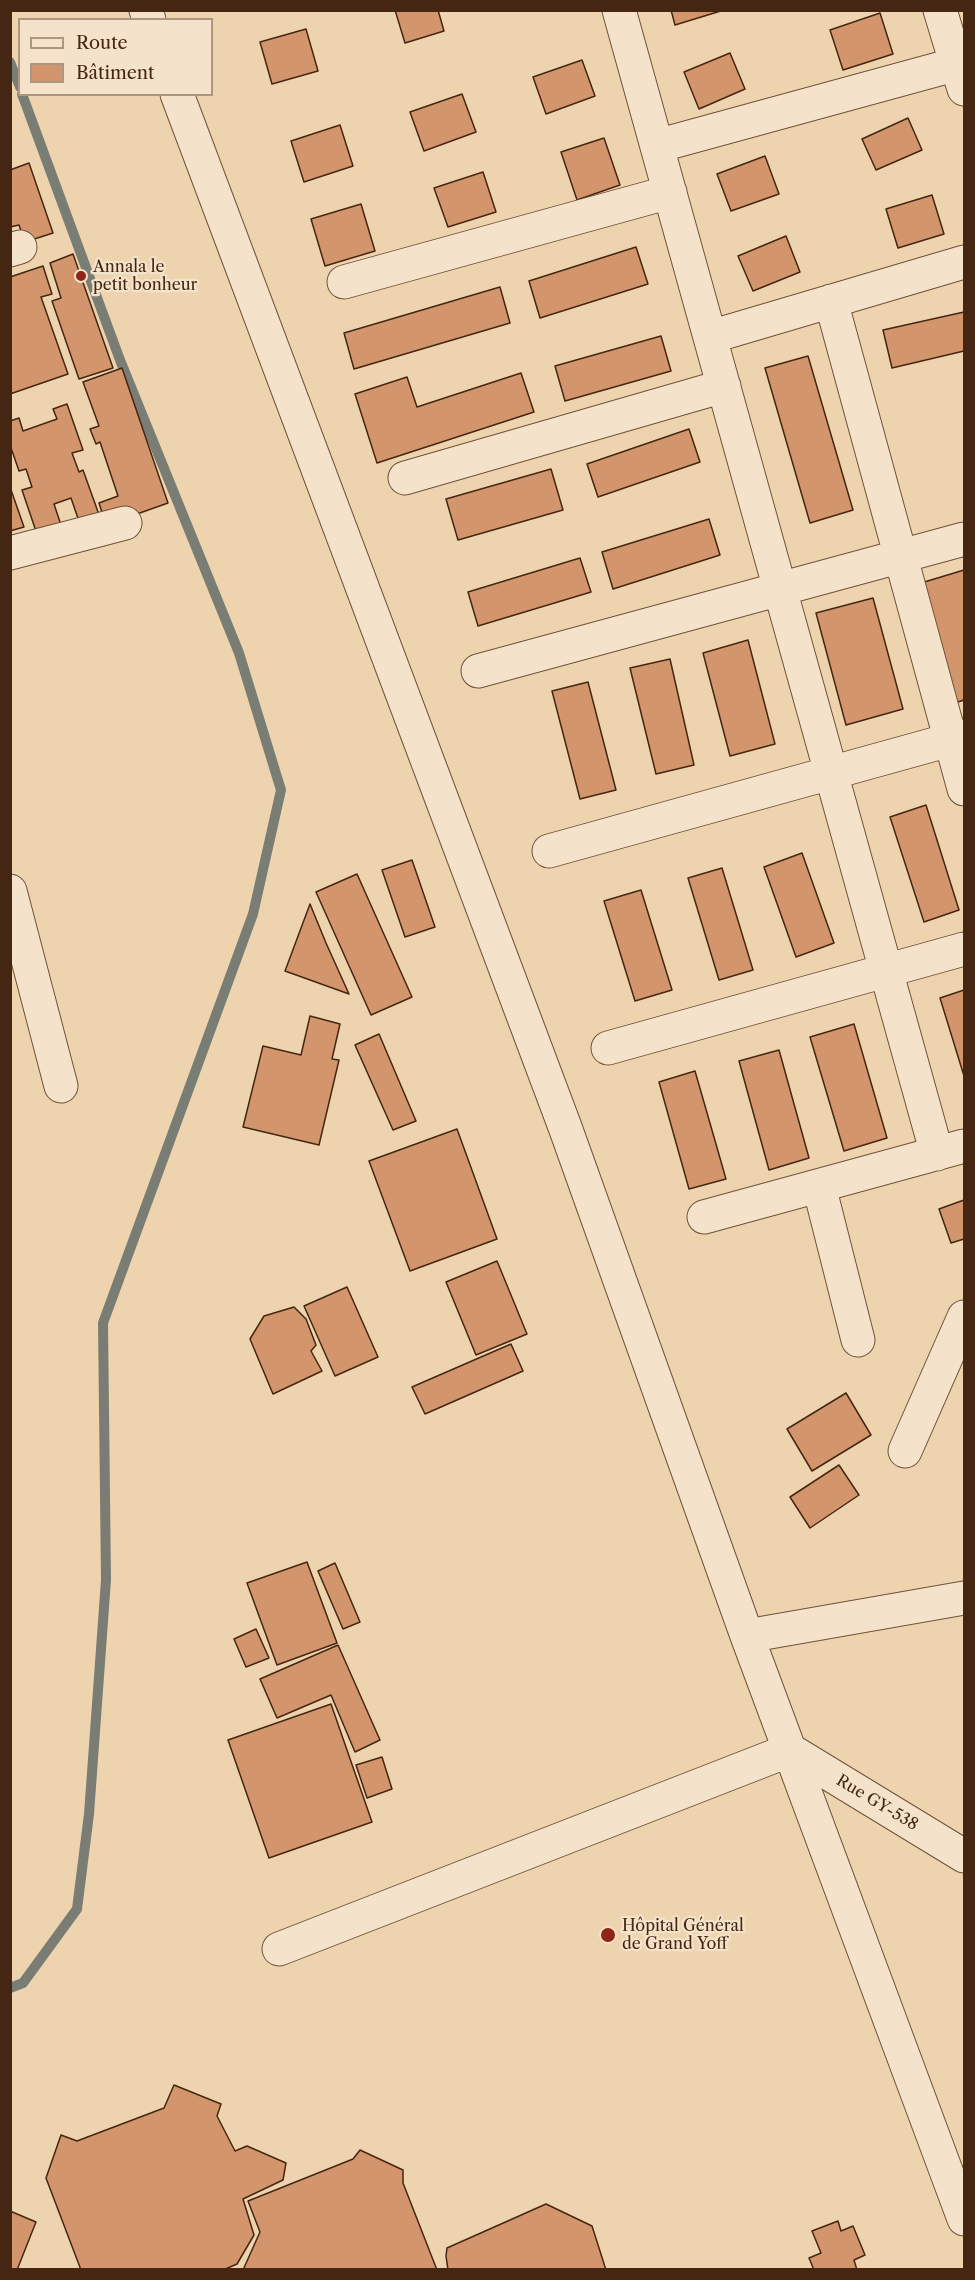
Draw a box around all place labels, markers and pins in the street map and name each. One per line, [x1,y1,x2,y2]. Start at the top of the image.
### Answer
place label: Annala le petit bonheur [93,257,197,295]
marker: Annala le petit bonheur [74,269,88,283]
place label: Hôpital Général de Grand Yoff [622,1916,744,1954]
marker: Hôpital Général de Grand Yoff [599,1926,617,1944]

